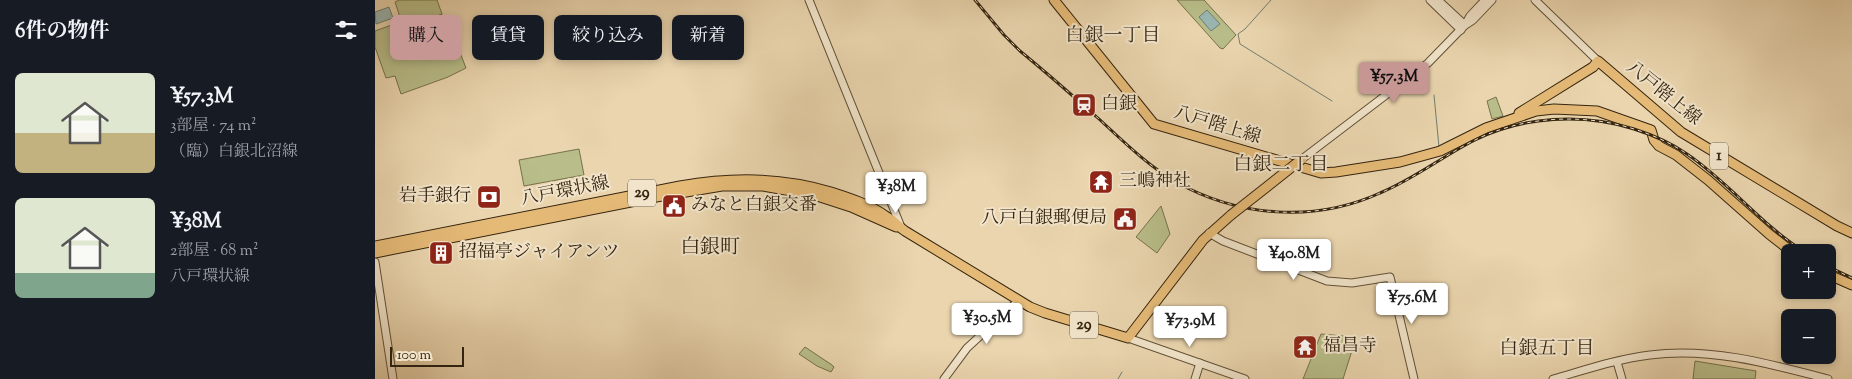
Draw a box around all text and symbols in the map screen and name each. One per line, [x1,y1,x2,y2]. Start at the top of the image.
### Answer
chip: 購入 [390,15,462,60]
chip: 賃貸 [472,15,544,60]
chip: 絞り込み [554,15,662,60]
chip: 新着 [672,15,744,60]
icon: filters [332,16,360,44]
text: 6件の物件 [15,17,109,47]
district label: 白銀一丁目 [1065,23,1161,50]
street label: 八戸階上線 [1620,56,1706,132]
pin: ¥57.3M [1353,62,1435,104]
text: ¥57.3M [1370,66,1418,89]
text: ¥57.3M [170,82,233,112]
station icon: 白銀 [1071,92,1097,118]
place label: 白銀 [1101,92,1137,118]
icon: home [55,93,115,153]
street label: 八戸階上線 [1170,100,1264,152]
text: 3部屋 · 74 m² [170,115,256,138]
text: （臨）白銀北沼線 [170,141,298,164]
road number: 1 [1710,142,1728,170]
district label: 白銀二丁目 [1233,152,1329,179]
temple icon: 三嶋神社 [1088,169,1114,195]
place label: 三嶋神社 [1119,169,1191,195]
street label: 八戸環状線 [518,171,612,213]
pin: ¥38M [866,172,926,214]
text: ¥38M [876,176,916,199]
road number: 29 [628,180,656,207]
place label: 岩手銀行 [399,184,471,210]
bank icon: 岩手銀行 [476,184,502,210]
public building icon: みなと白銀交番 [661,193,687,219]
place label: みなと白銀交番 [691,193,817,219]
place label: 八戸白銀郵便局 [981,206,1107,232]
public building icon: 八戸白銀郵便局 [1112,206,1138,232]
text: ¥38M [170,207,222,237]
icon: home [55,218,115,278]
district label: 白銀町 [680,234,740,263]
pin: ¥40.8M [1253,238,1335,281]
text: 2部屋 · 68 m² [170,240,258,263]
building icon: 招福亭ジャイアンツ [428,240,454,266]
place label: 招福亭ジャイアンツ [459,240,619,266]
text: ¥40.8M [1268,243,1320,266]
map controls [1781,244,1836,364]
button: + [1781,244,1836,299]
text: 八戸環状線 [170,266,250,289]
pin: ¥75.6M [1371,282,1453,325]
text: ¥75.6M [1387,287,1437,310]
pin: ¥30.5M [946,302,1028,345]
pin: ¥73.9M [1149,306,1231,348]
text: ¥30.5M [963,307,1011,330]
button: − [1781,309,1836,364]
text: ¥73.9M [1165,310,1215,333]
road number: 29 [1070,312,1098,338]
temple icon: 福昌寺 [1292,334,1318,360]
place label: 福昌寺 [1323,334,1377,360]
district label: 白銀五丁目 [1499,336,1595,363]
scale bar [390,344,464,367]
text: 100 m [397,346,431,366]

